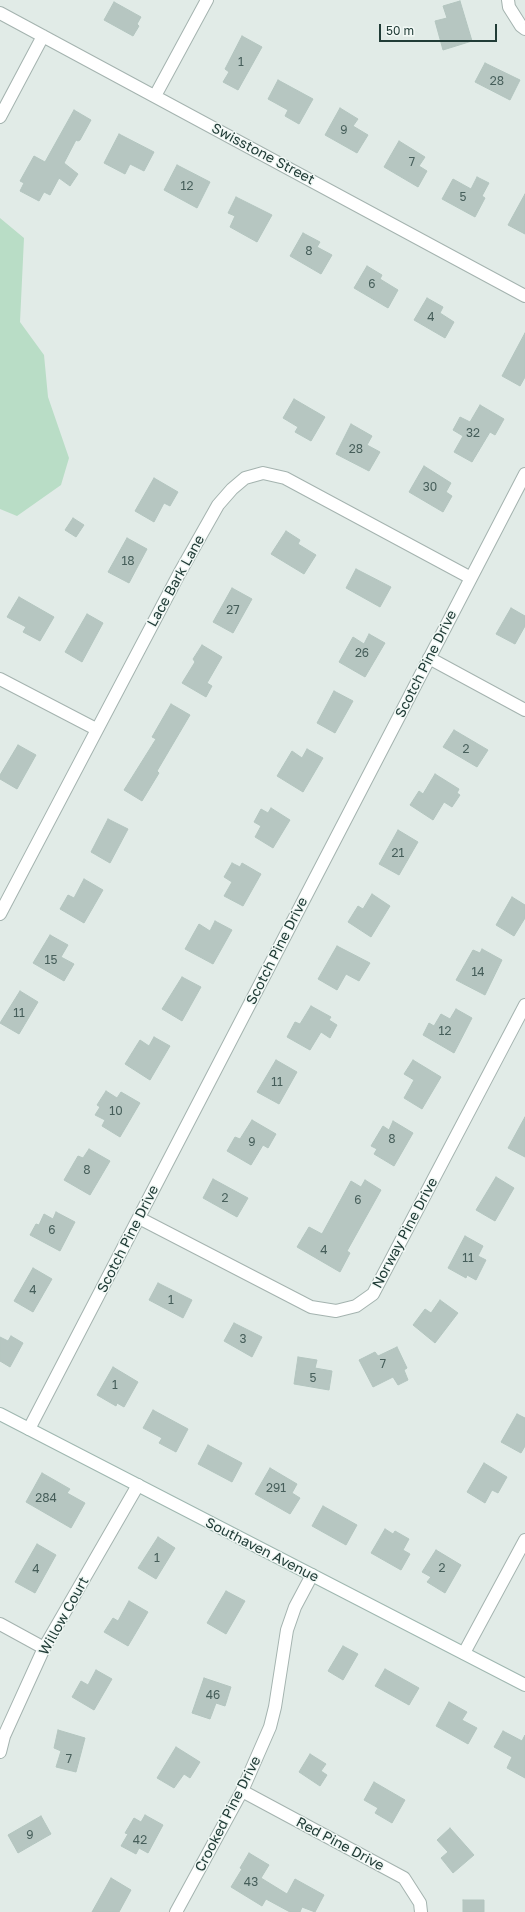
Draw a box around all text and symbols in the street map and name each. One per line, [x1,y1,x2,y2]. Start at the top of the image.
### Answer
scale bar [381,16,499,42]
text: 50 m [386,23,414,38]
house number: 1 [238,55,244,69]
house number: 28 [490,74,504,88]
street label: Swisstone Street [209,120,317,188]
house number: 9 [340,123,348,137]
house number: 7 [409,155,415,169]
house number: 12 [181,179,193,193]
house number: 5 [460,190,466,204]
house number: 8 [305,244,313,258]
house number: 6 [368,277,376,291]
house number: 4 [427,310,435,324]
house number: 32 [466,426,480,440]
house number: 28 [349,442,363,456]
house number: 30 [423,480,437,494]
street label: Lace Bark Lane [144,532,208,630]
house number: 18 [121,554,135,568]
house number: 27 [226,603,240,617]
street label: Scotch Pine Drive [392,608,460,720]
house number: 26 [355,646,369,660]
house number: 2 [463,742,469,756]
house number: 21 [392,846,404,860]
street label: Scotch Pine Drive [243,895,311,1007]
house number: 15 [45,953,57,967]
house number: 14 [471,965,485,979]
house number: 11 [13,1006,25,1020]
house number: 12 [439,1024,451,1038]
house number: 11 [271,1075,283,1089]
house number: 10 [109,1104,123,1118]
house number: 8 [388,1132,396,1146]
house number: 9 [248,1135,256,1149]
house number: 8 [83,1163,91,1177]
street label: Norway Pine Drive [369,1175,441,1291]
street label: Scotch Pine Drive [94,1183,162,1295]
house number: 2 [222,1191,228,1205]
house number: 6 [354,1193,362,1207]
house number: 6 [48,1223,56,1237]
house number: 4 [320,1243,328,1257]
house number: 11 [462,1251,474,1265]
house number: 4 [29,1283,37,1297]
house number: 1 [168,1293,174,1307]
house number: 3 [239,1332,247,1346]
house number: 7 [380,1357,386,1371]
house number: 5 [310,1371,316,1385]
house number: 1 [112,1378,118,1392]
house number: 291 [266,1481,286,1495]
house number: 284 [35,1491,57,1505]
street label: Southaven Avenue [203,1514,321,1586]
house number: 1 [154,1551,160,1565]
house number: 2 [439,1561,445,1575]
house number: 4 [32,1562,40,1576]
street label: Willow Court [36,1574,92,1658]
house number: 46 [206,1688,220,1702]
house number: 7 [66,1752,72,1766]
street label: Crooked Pine Drive [192,1753,264,1875]
street label: Red Pine Drive [293,1814,387,1874]
house number: 9 [26,1828,34,1842]
house number: 42 [133,1833,147,1847]
house number: 43 [244,1875,258,1889]

